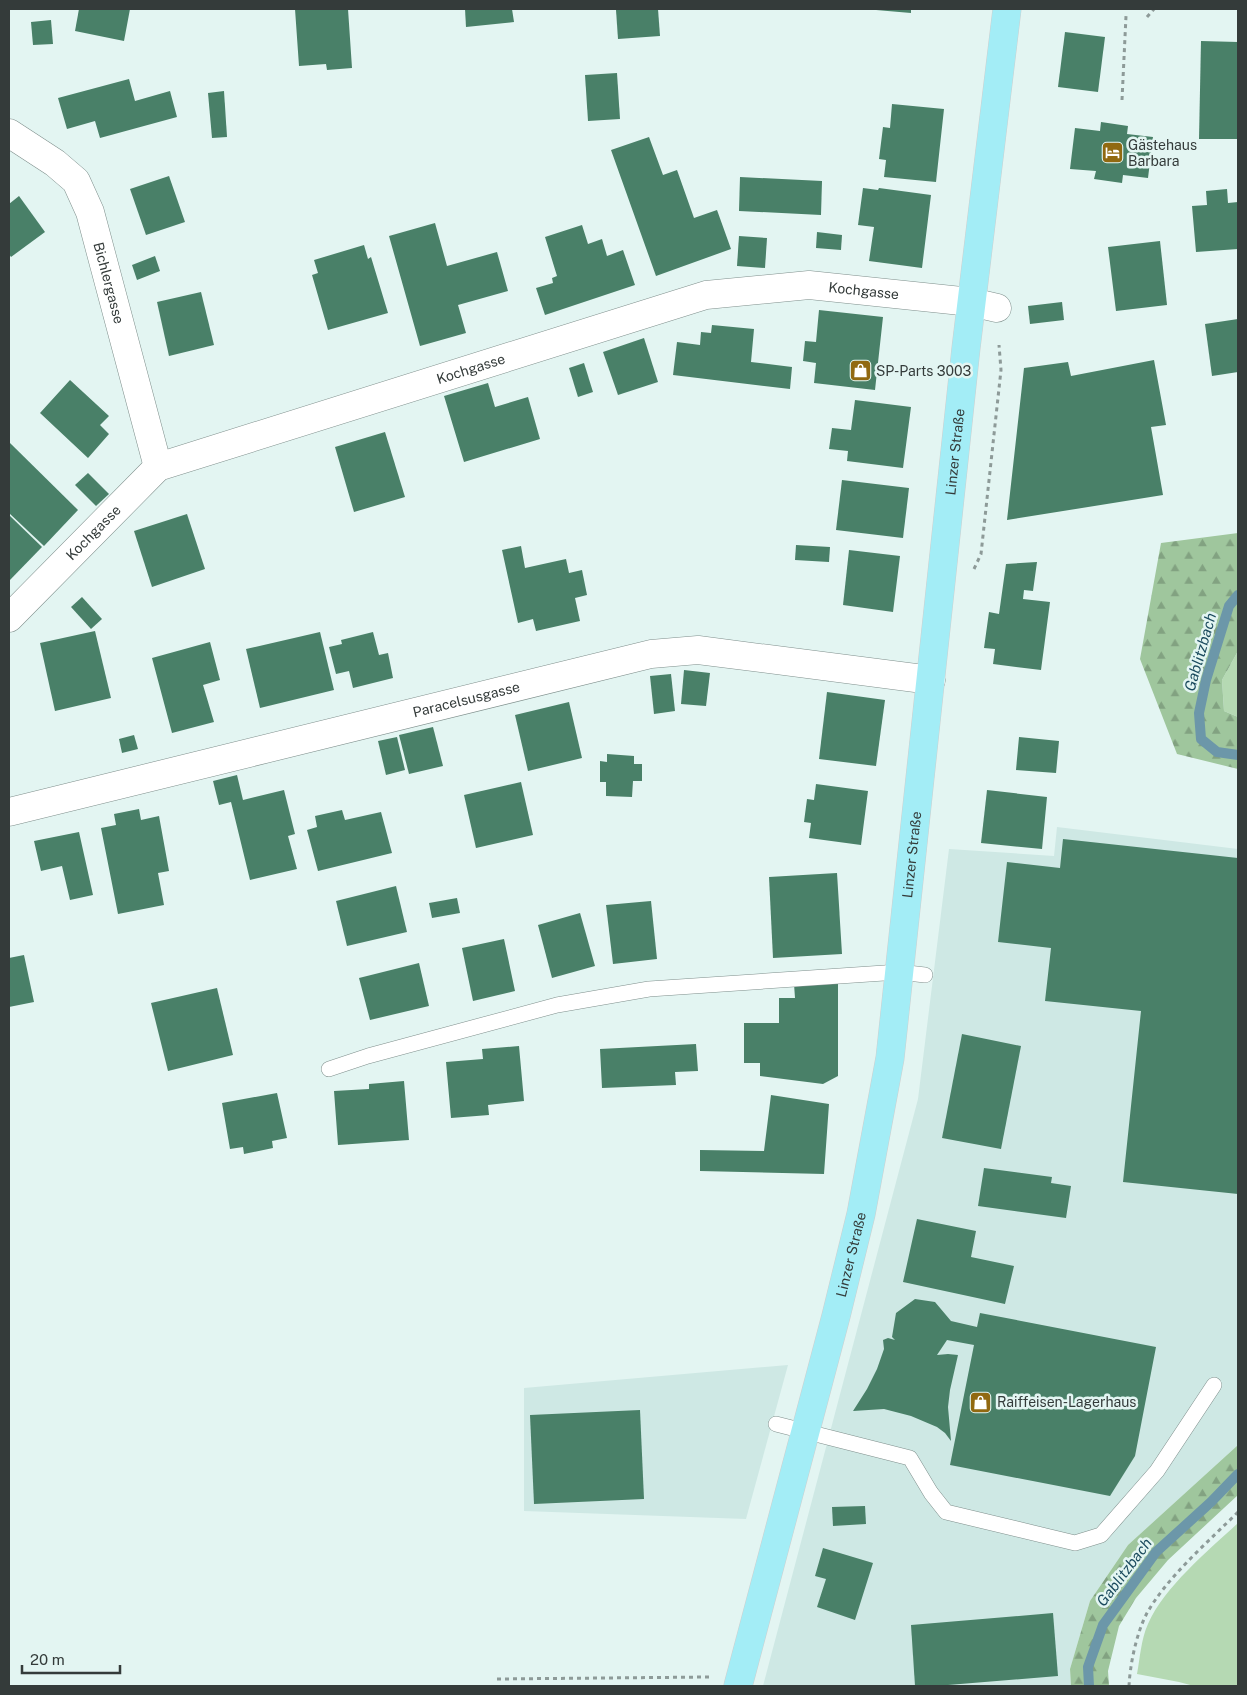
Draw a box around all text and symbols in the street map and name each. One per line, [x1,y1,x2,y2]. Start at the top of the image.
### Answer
place label: Gästehaus Barbara [1128,137,1197,169]
hotel icon: Gästehaus Barbara [1100,141,1124,165]
street label: Bichlergasse [90,240,127,326]
street label: Kochgasse [828,279,900,302]
street label: Kochgasse [435,351,507,387]
shop icon: SP-Parts 3003 [848,359,872,383]
place label: SP-Parts 3003 [876,363,971,379]
street label: Linzer Straße [942,408,967,496]
street label: Kochgasse [63,502,124,563]
water label: Gablitzbach [1181,611,1219,693]
street label: Paracelsusgasse [411,679,522,720]
street label: Linzer Straße [899,810,924,899]
street label: Linzer Straße [833,1210,869,1299]
shop icon: Raiffeisen-Lagerhaus [969,1390,993,1414]
place label: Raiffeisen-Lagerhaus [997,1394,1136,1410]
water label: Gablitzbach [1093,1535,1155,1609]
scale bar [22,1642,120,1674]
text: 20 m [30,1651,65,1668]

